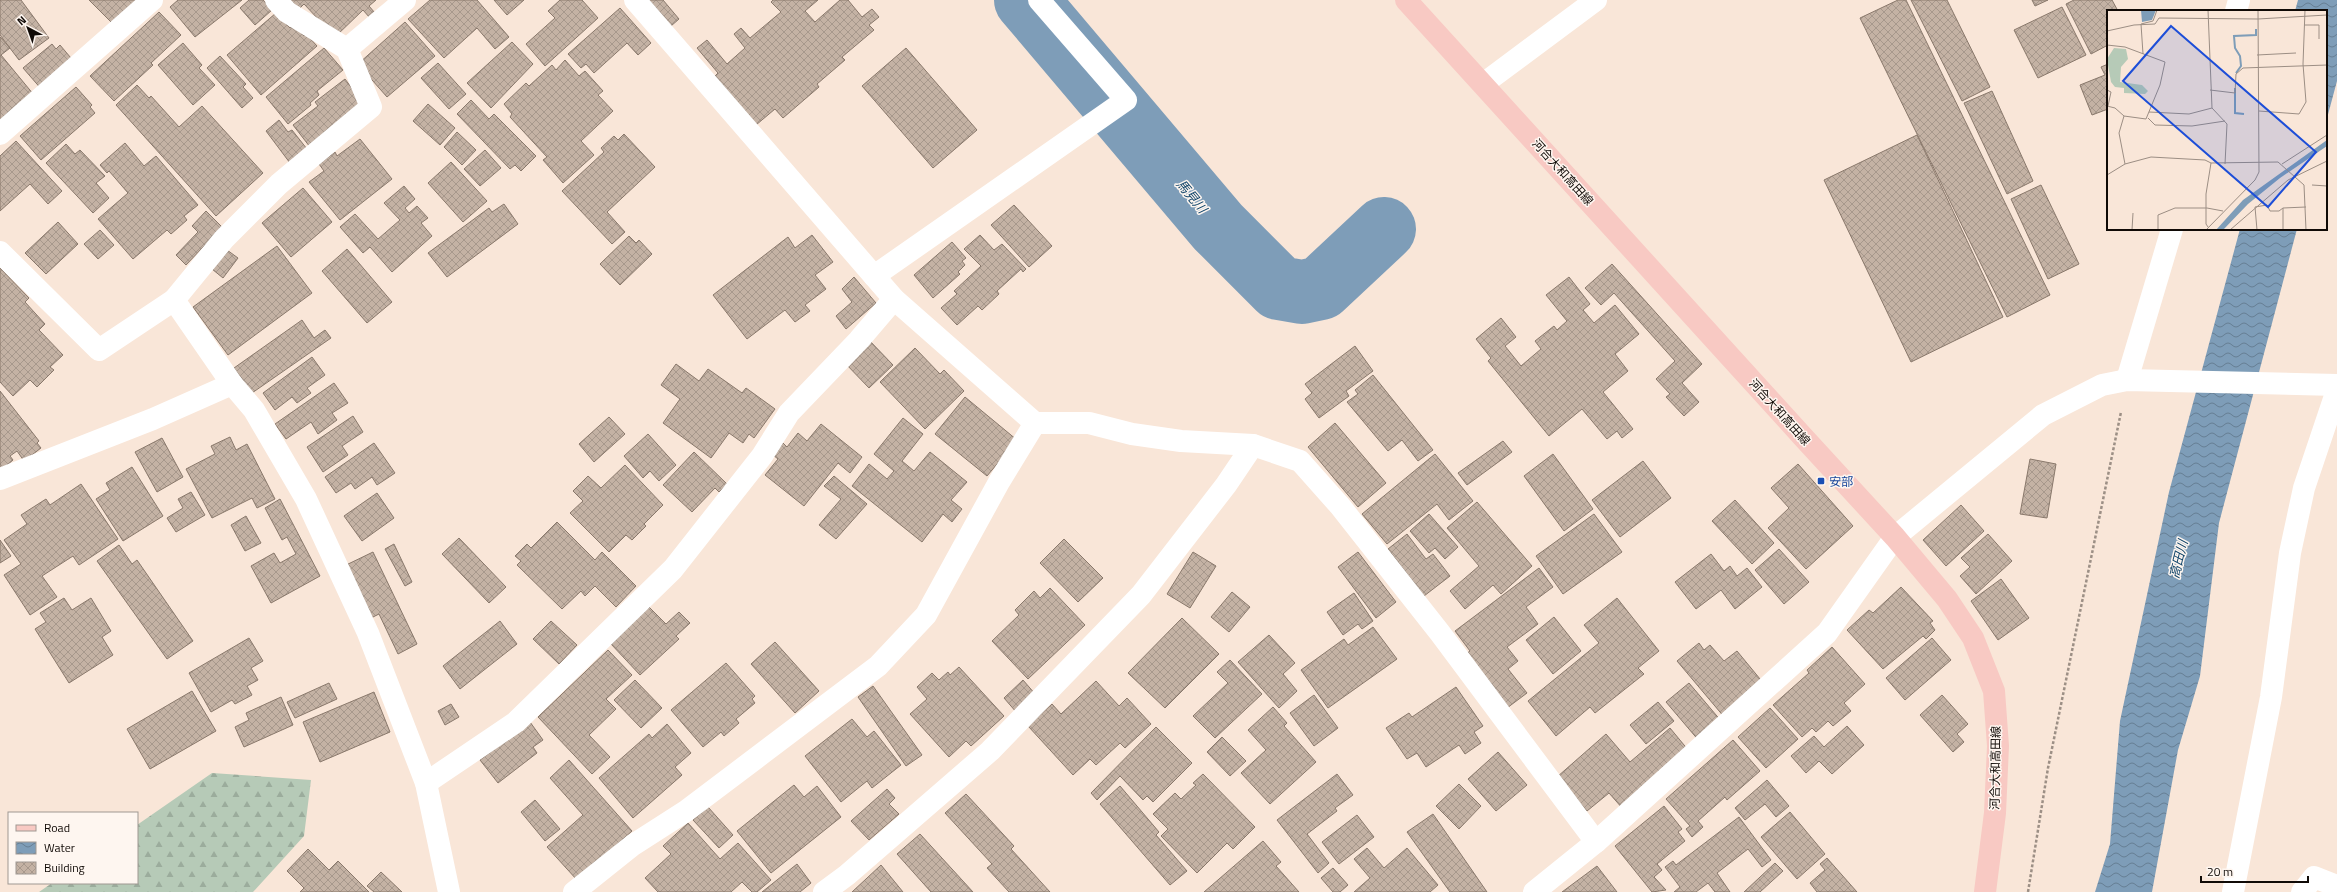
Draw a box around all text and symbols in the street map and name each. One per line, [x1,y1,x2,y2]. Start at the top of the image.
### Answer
north arrow [8,8,48,48]
inset map [2107,10,2327,230]
text: N [13,12,30,29]
street label: 河合大和高田線 [1528,134,1598,210]
water label: 馬見川 [1172,175,1213,219]
street label: 河合大和高田線 [1745,374,1815,450]
place label: 安部 [1829,472,1853,491]
marker: 安部 [1816,476,1826,486]
water label: 高田川 [2164,536,2193,580]
street label: 河合大和高田線 [1985,726,2005,810]
legend [8,812,138,884]
text: Road [44,818,70,837]
text: Water [44,838,75,857]
text: Building [44,858,85,877]
scale bar [2201,858,2308,884]
text: 20 m [2207,862,2233,881]

